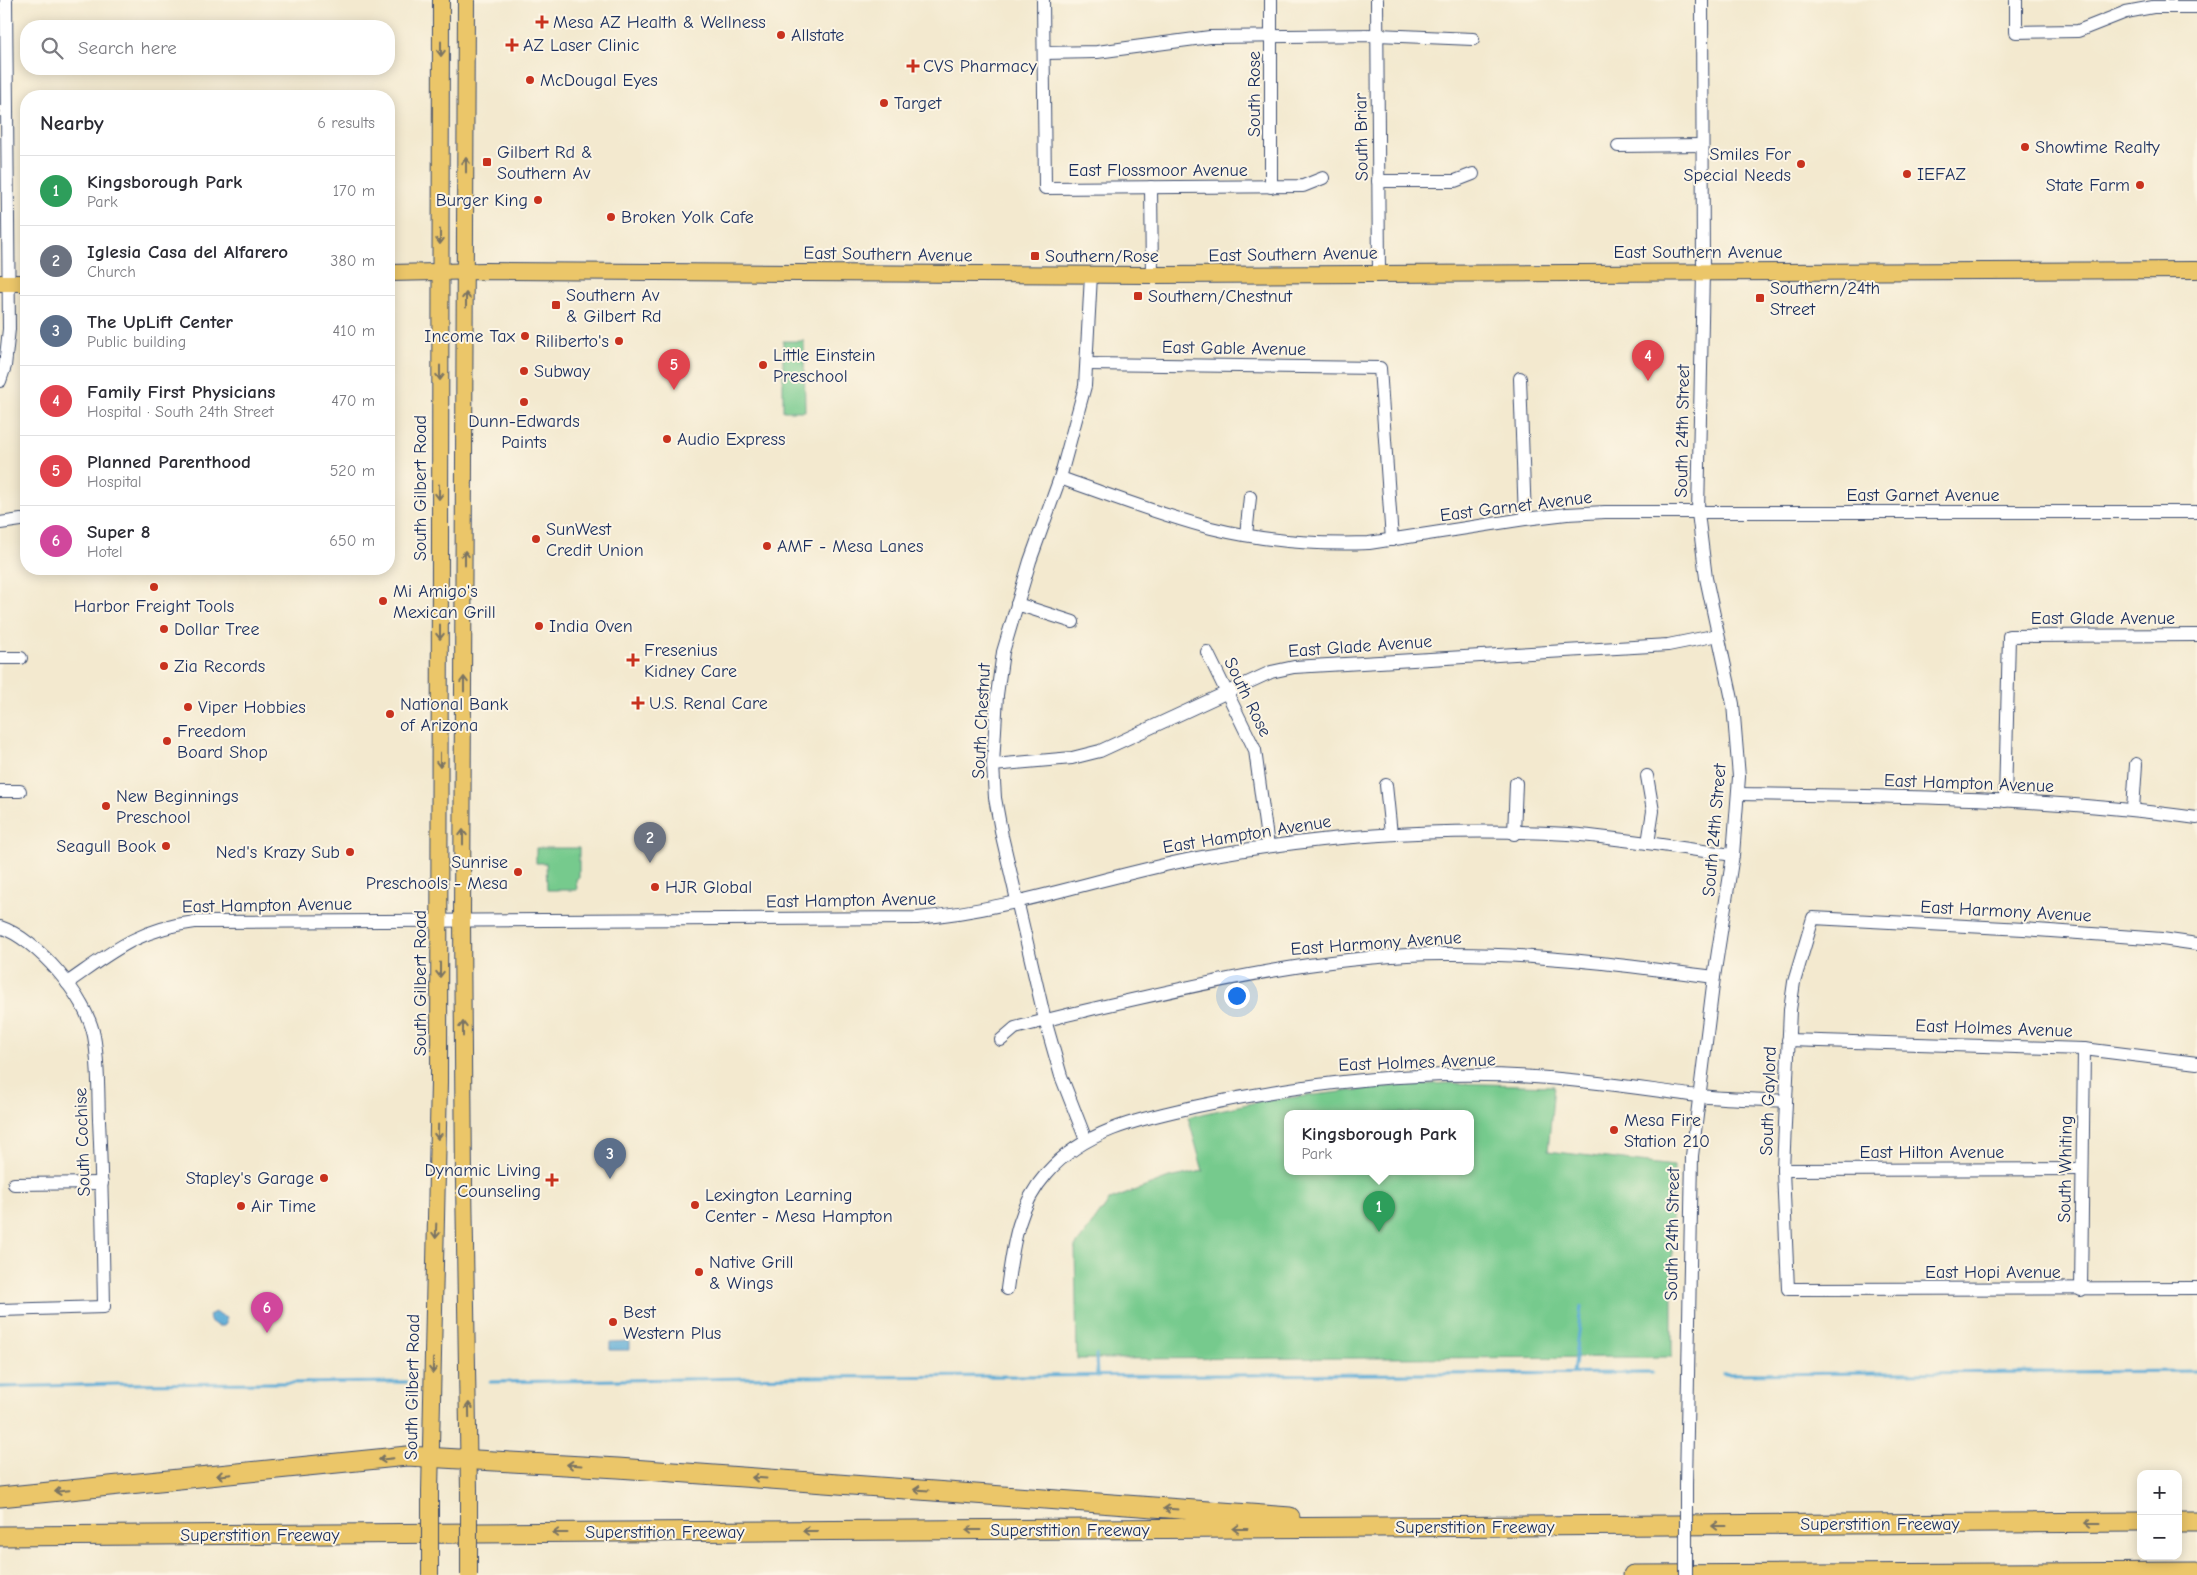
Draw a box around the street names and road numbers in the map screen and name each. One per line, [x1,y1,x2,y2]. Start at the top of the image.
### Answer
street label: South Rose [1244,51,1265,137]
street label: South Briar [1350,92,1373,181]
street label: East Flossmoor Avenue [1068,160,1248,181]
street label: East Southern Avenue [1613,242,1783,263]
street label: East Southern Avenue [803,243,973,266]
street label: East Southern Avenue [1208,243,1378,266]
street label: East Gable Avenue [1162,337,1306,360]
street label: South 24th Street [1671,363,1694,498]
street label: South Gilbert Road [410,415,431,561]
street label: East Garnet Avenue [1846,485,2000,506]
street label: East Garnet Avenue [1439,487,1593,526]
street label: East Glade Avenue [2031,608,2175,629]
street label: East Glade Avenue [1287,631,1433,662]
street label: South Rose [1219,654,1276,740]
street label: South Chestnut [968,662,995,780]
street label: South 24th Street [1698,762,1731,897]
street label: East Hampton Avenue [1884,770,2054,797]
street label: East Hampton Avenue [1161,811,1333,858]
street label: East Hampton Avenue [766,889,936,912]
street label: East Hampton Avenue [182,894,352,917]
street label: East Harmony Avenue [1920,897,2092,926]
street label: South Gilbert Road [410,910,431,1056]
street label: East Harmony Avenue [1290,927,1462,960]
street label: East Holmes Avenue [1915,1015,2073,1042]
street label: South Gaylord [1756,1046,1781,1156]
street label: East Holmes Avenue [1338,1049,1496,1076]
street label: South Cochise [70,1087,95,1197]
street label: South Whiting [2054,1115,2077,1223]
street label: East Hilton Avenue [1860,1142,2004,1163]
street label: South 24th Street [1661,1166,1684,1301]
street label: East Hopi Avenue [1925,1262,2061,1283]
street label: South Gilbert Road [401,1314,424,1460]
street label: Superstition Freeway [1800,1514,1961,1535]
street label: Superstition Freeway [1395,1517,1556,1538]
street label: Superstition Freeway [990,1520,1151,1541]
street label: Superstition Freeway [585,1522,746,1543]
street label: Superstition Freeway [180,1525,341,1546]

